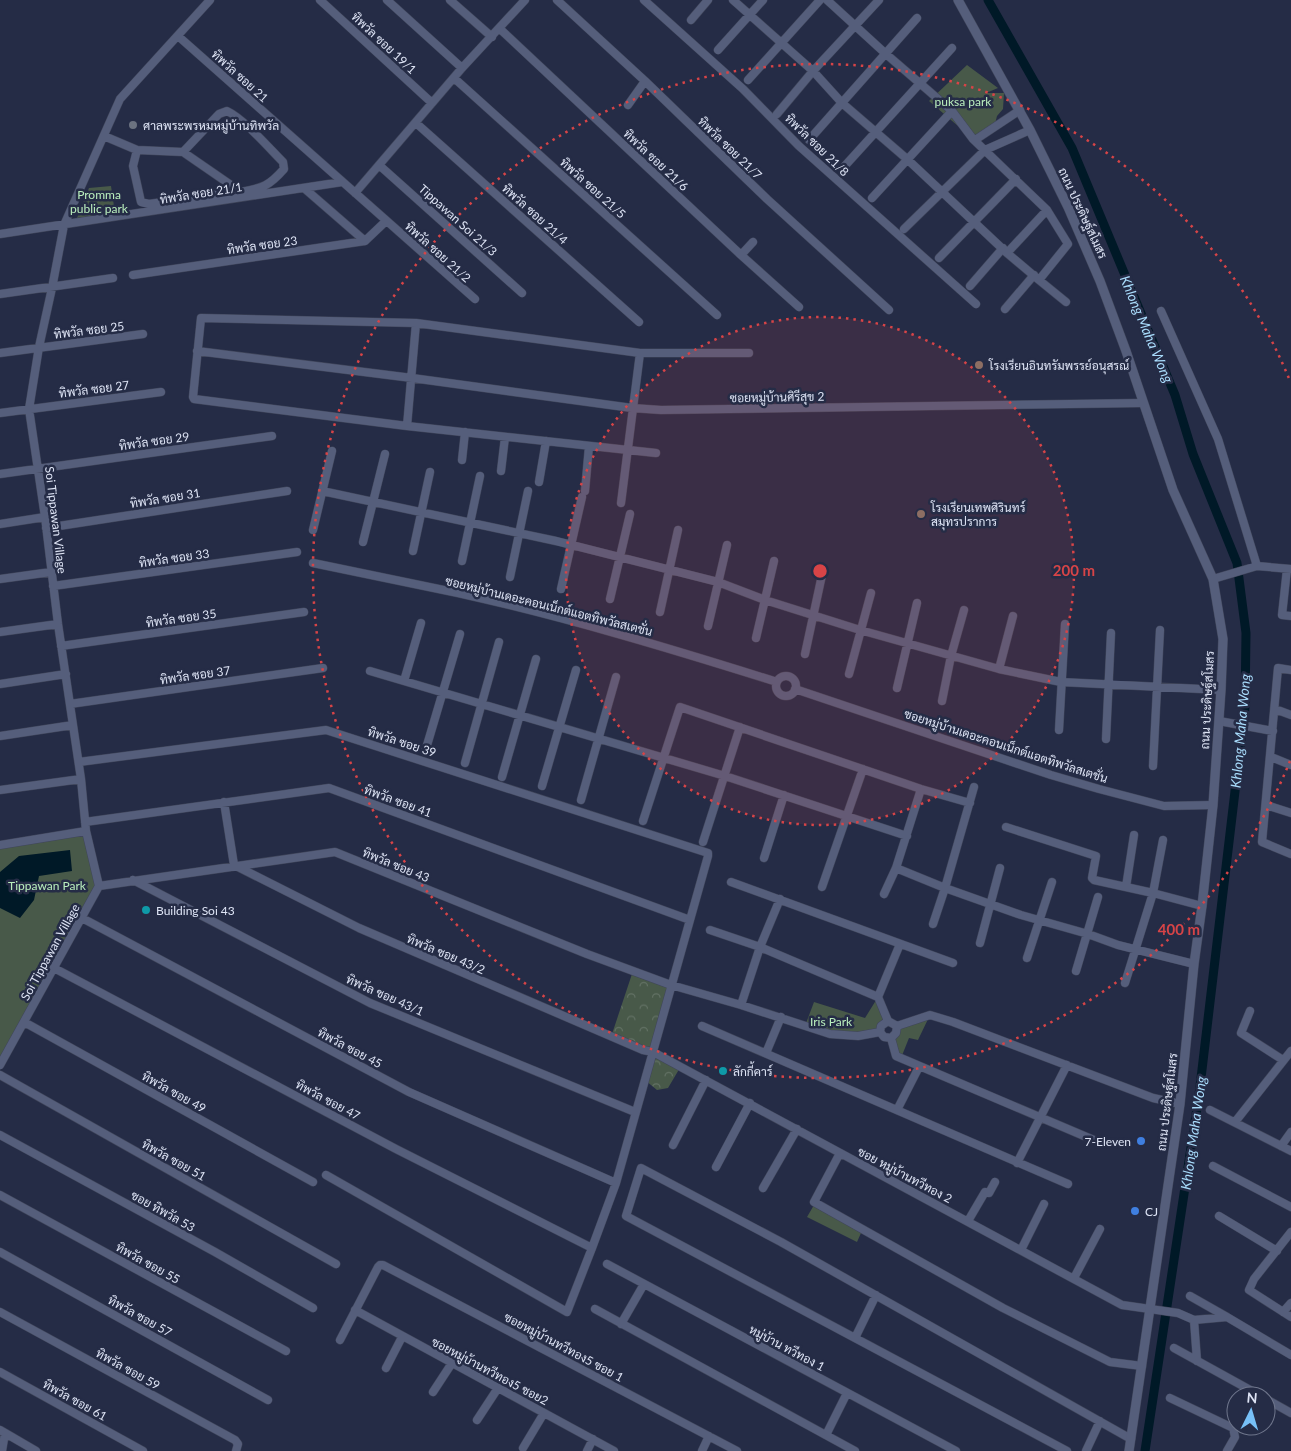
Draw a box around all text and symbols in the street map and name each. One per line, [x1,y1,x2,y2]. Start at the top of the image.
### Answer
street label: ทิพวัล ซอย 19/1 [348,9,420,77]
street label: ทิพวัล ซอย 21 [209,47,271,105]
park label: puksa park [935,94,992,109]
street label: ทิพวัล ซอย 21/8 [782,111,852,179]
street label: ทิพวัล ซอย 21/7 [695,114,765,182]
place label: ศาลพระพรหมหมู่บ้านทิพวัล [143,118,279,134]
marker: ศาลพระพรหมหมู่บ้านทิพวัล [127,119,139,131]
street label: ทิพวัล ซอย 21/6 [620,126,692,194]
street label: ทิพวัล ซอย 21/5 [557,155,629,221]
street label: ถนน ประดิษฐ์สโมสร [1054,165,1111,262]
street label: ทิพวัล ซอย 21/1 [159,179,243,207]
street label: Tippawan Soi 21/3 [416,181,500,259]
street label: ทิพวัล ซอย 21/4 [499,181,571,247]
park label: Promma public park [70,187,129,216]
street label: ทิพวัล ซอย 21/2 [402,219,474,285]
street label: ทิพวัล ซอย 23 [226,233,298,257]
water label: Khlong Maha Wong [1117,273,1177,385]
street label: ทิพวัล ซอย 25 [53,318,125,342]
place label: โรงเรียนอินทรัมพรรย์อนุสรณ์ [988,358,1129,375]
marker: โรงเรียนอินทรัมพรรย์อนุสรณ์ [973,359,985,371]
street label: ทิพวัล ซอย 27 [58,377,130,401]
street label: ซอยหมู่บ้านศิรีสุข 2 [730,389,825,407]
street label: ทิพวัล ซอย 29 [118,429,190,453]
street label: Soi Tippawan Village [42,466,70,574]
street label: ทิพวัล ซอย 31 [129,485,201,511]
place label: โรงเรียนเทพศิรินทร์ สมุทรปราการ [930,500,1026,531]
marker: โรงเรียนเทพศิรินทร์ สมุทรปราการ [915,508,927,520]
street label: ทิพวัล ซอย 33 [138,546,210,570]
text: 200 m [1053,561,1095,579]
centre of rings [811,562,829,580]
street label: ซอยหมู่บ้านเดอะคอนเน็กต์แอตทิพวัลสเตชั่น [444,570,655,640]
street label: ทิพวัล ซอย 35 [145,606,217,630]
street label: ถนน ประดิษฐ์สโมสร [1197,650,1218,750]
street label: ทิพวัล ซอย 37 [159,663,231,687]
water label: Khlong Maha Wong [1227,673,1253,789]
street label: ซอยหมู่บ้านเดอะคอนเน็กต์แอตทิพวัลสเตชั่น [902,703,1111,787]
street label: ทิพวัล ซอย 39 [366,724,438,760]
street label: ทิพวัล ซอย 41 [362,782,434,820]
street label: ทิพวัล ซอย 43 [360,845,432,885]
park label: Tippawan Park [8,878,87,893]
street label: Soi Tippawan Village [17,901,83,1003]
place label: Building Soi 43 [156,903,235,918]
marker: Building Soi 43 [140,904,152,916]
text: 400 m [1158,920,1200,938]
street label: ทิพวัล ซอย 43/2 [405,931,487,977]
street label: ทิพวัล ซอย 43/1 [344,971,426,1019]
park label: Iris Park [810,1014,853,1029]
street label: ทิพวัล ซอย 45 [315,1025,385,1071]
street label: ถนน ประดิษฐ์สโมสร [1154,1052,1181,1152]
place label: ลักกี้คาร์ [733,1061,773,1079]
marker: ลักกี้คาร์ [717,1065,729,1077]
street label: ทิพวัล ซอย 49 [139,1068,209,1116]
water label: Khlong Maha Wong [1177,1075,1209,1191]
street label: ทิพวัล ซอย 47 [293,1077,363,1123]
place label: 7-Eleven [1085,1134,1131,1149]
marker: 7-Eleven [1135,1135,1147,1147]
street label: ทิพวัล ซอย 51 [139,1136,209,1184]
street label: ซอย หมู่บ้านทวีทอง 2 [855,1144,955,1207]
street label: ซอย ทิพวัล 53 [128,1187,198,1235]
place label: CJ [1145,1204,1158,1219]
marker: CJ [1129,1205,1141,1217]
street label: ทิพวัล ซอย 55 [113,1239,183,1287]
street label: ทิพวัล ซอย 57 [105,1292,175,1340]
street label: ซอยหมู่บ้านทวีทอง5 ซอย 1 [501,1309,626,1386]
street label: หมู่บ้าน ทวีทอง 1 [746,1322,828,1375]
street label: ซอยหมู่บ้านทวีทอง5 ซอย2 [429,1334,551,1409]
street label: ทิพวัล ซอย 59 [93,1345,163,1393]
street label: ทิพวัล ซอย 61 [40,1376,110,1424]
north arrow [1226,1386,1276,1436]
text: N [1246,1389,1258,1406]

